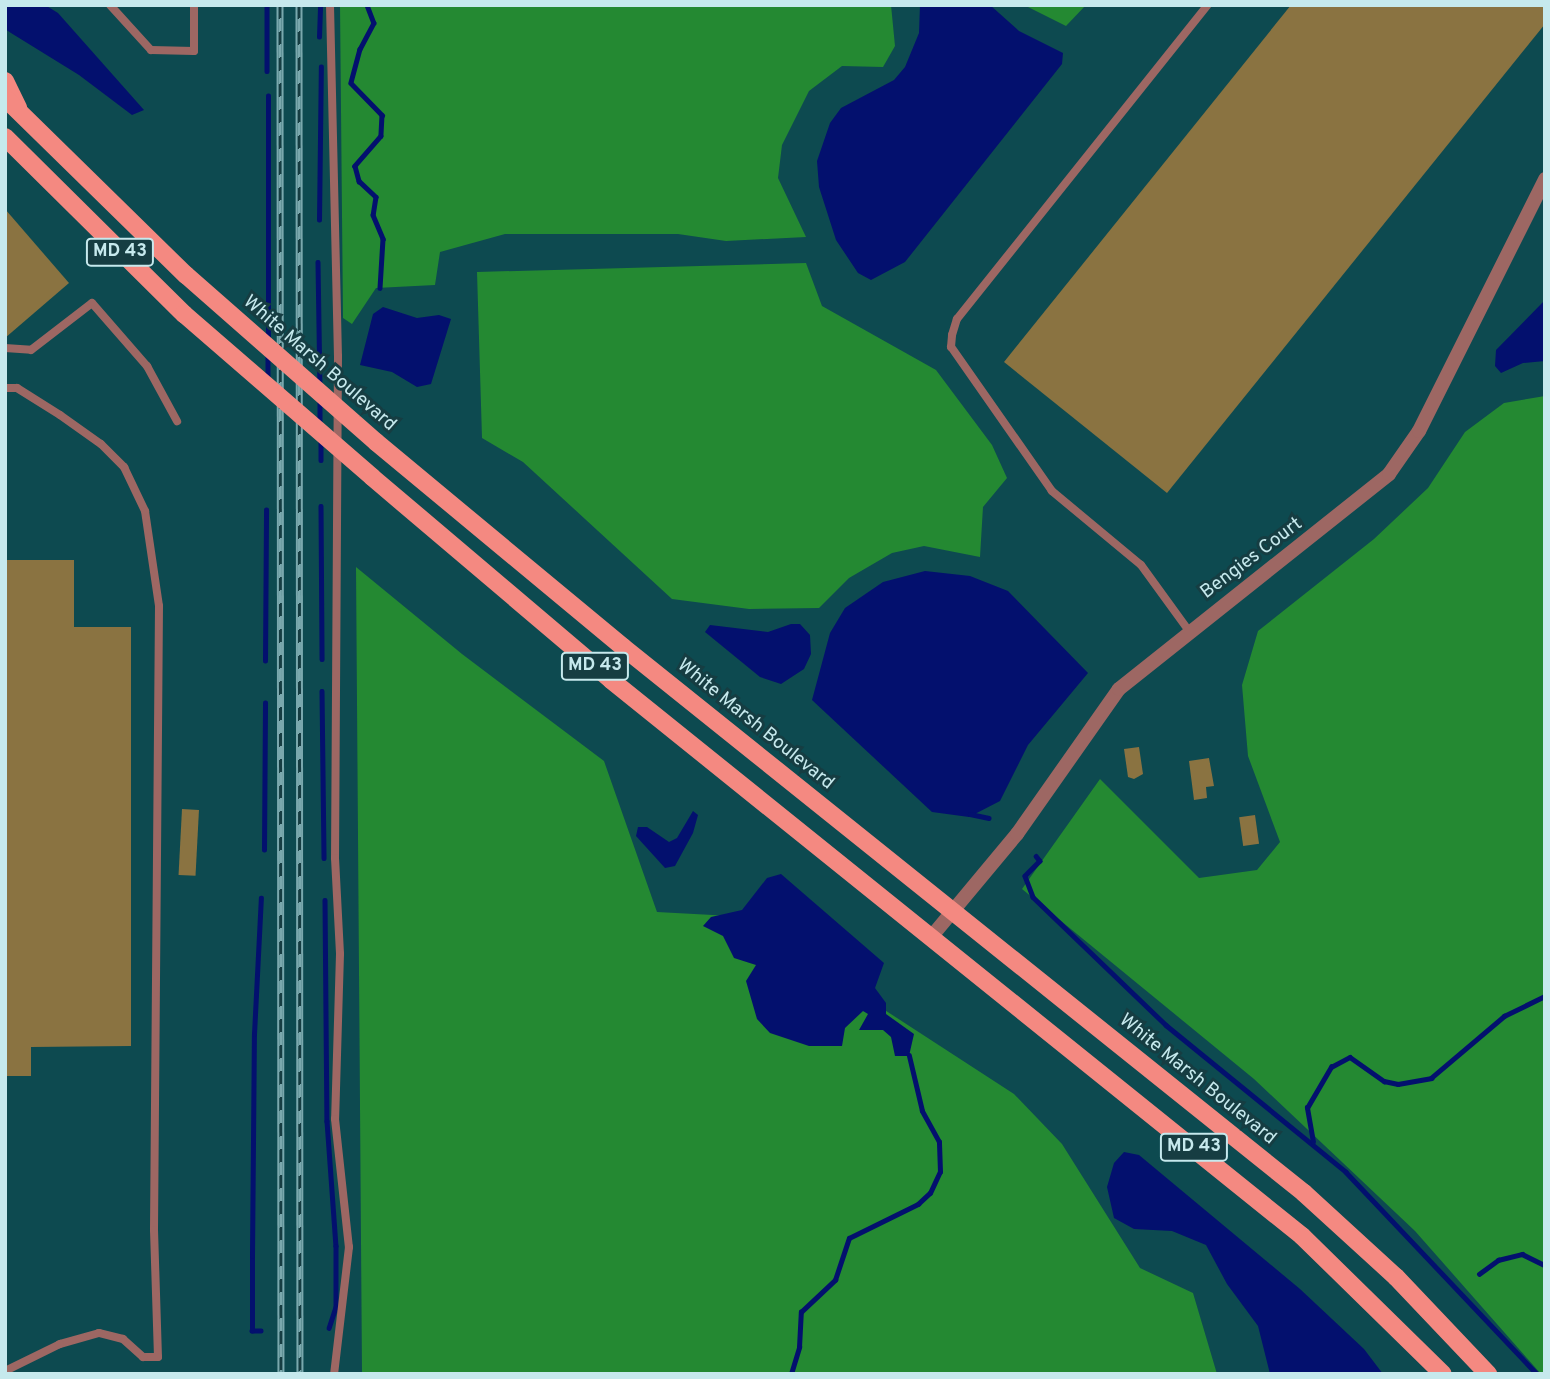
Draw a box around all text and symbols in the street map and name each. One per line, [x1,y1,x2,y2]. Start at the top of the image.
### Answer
road number: MD 43 [85,238,155,266]
street label: White Marsh Boulevard [238,291,400,437]
street label: Bengies Court [1197,513,1307,605]
road number: MD 43 [560,652,630,680]
street label: White Marsh Boulevard [672,655,838,795]
street label: White Marsh Boulevard [1114,1010,1280,1150]
road number: MD 43 [1159,1132,1229,1162]

